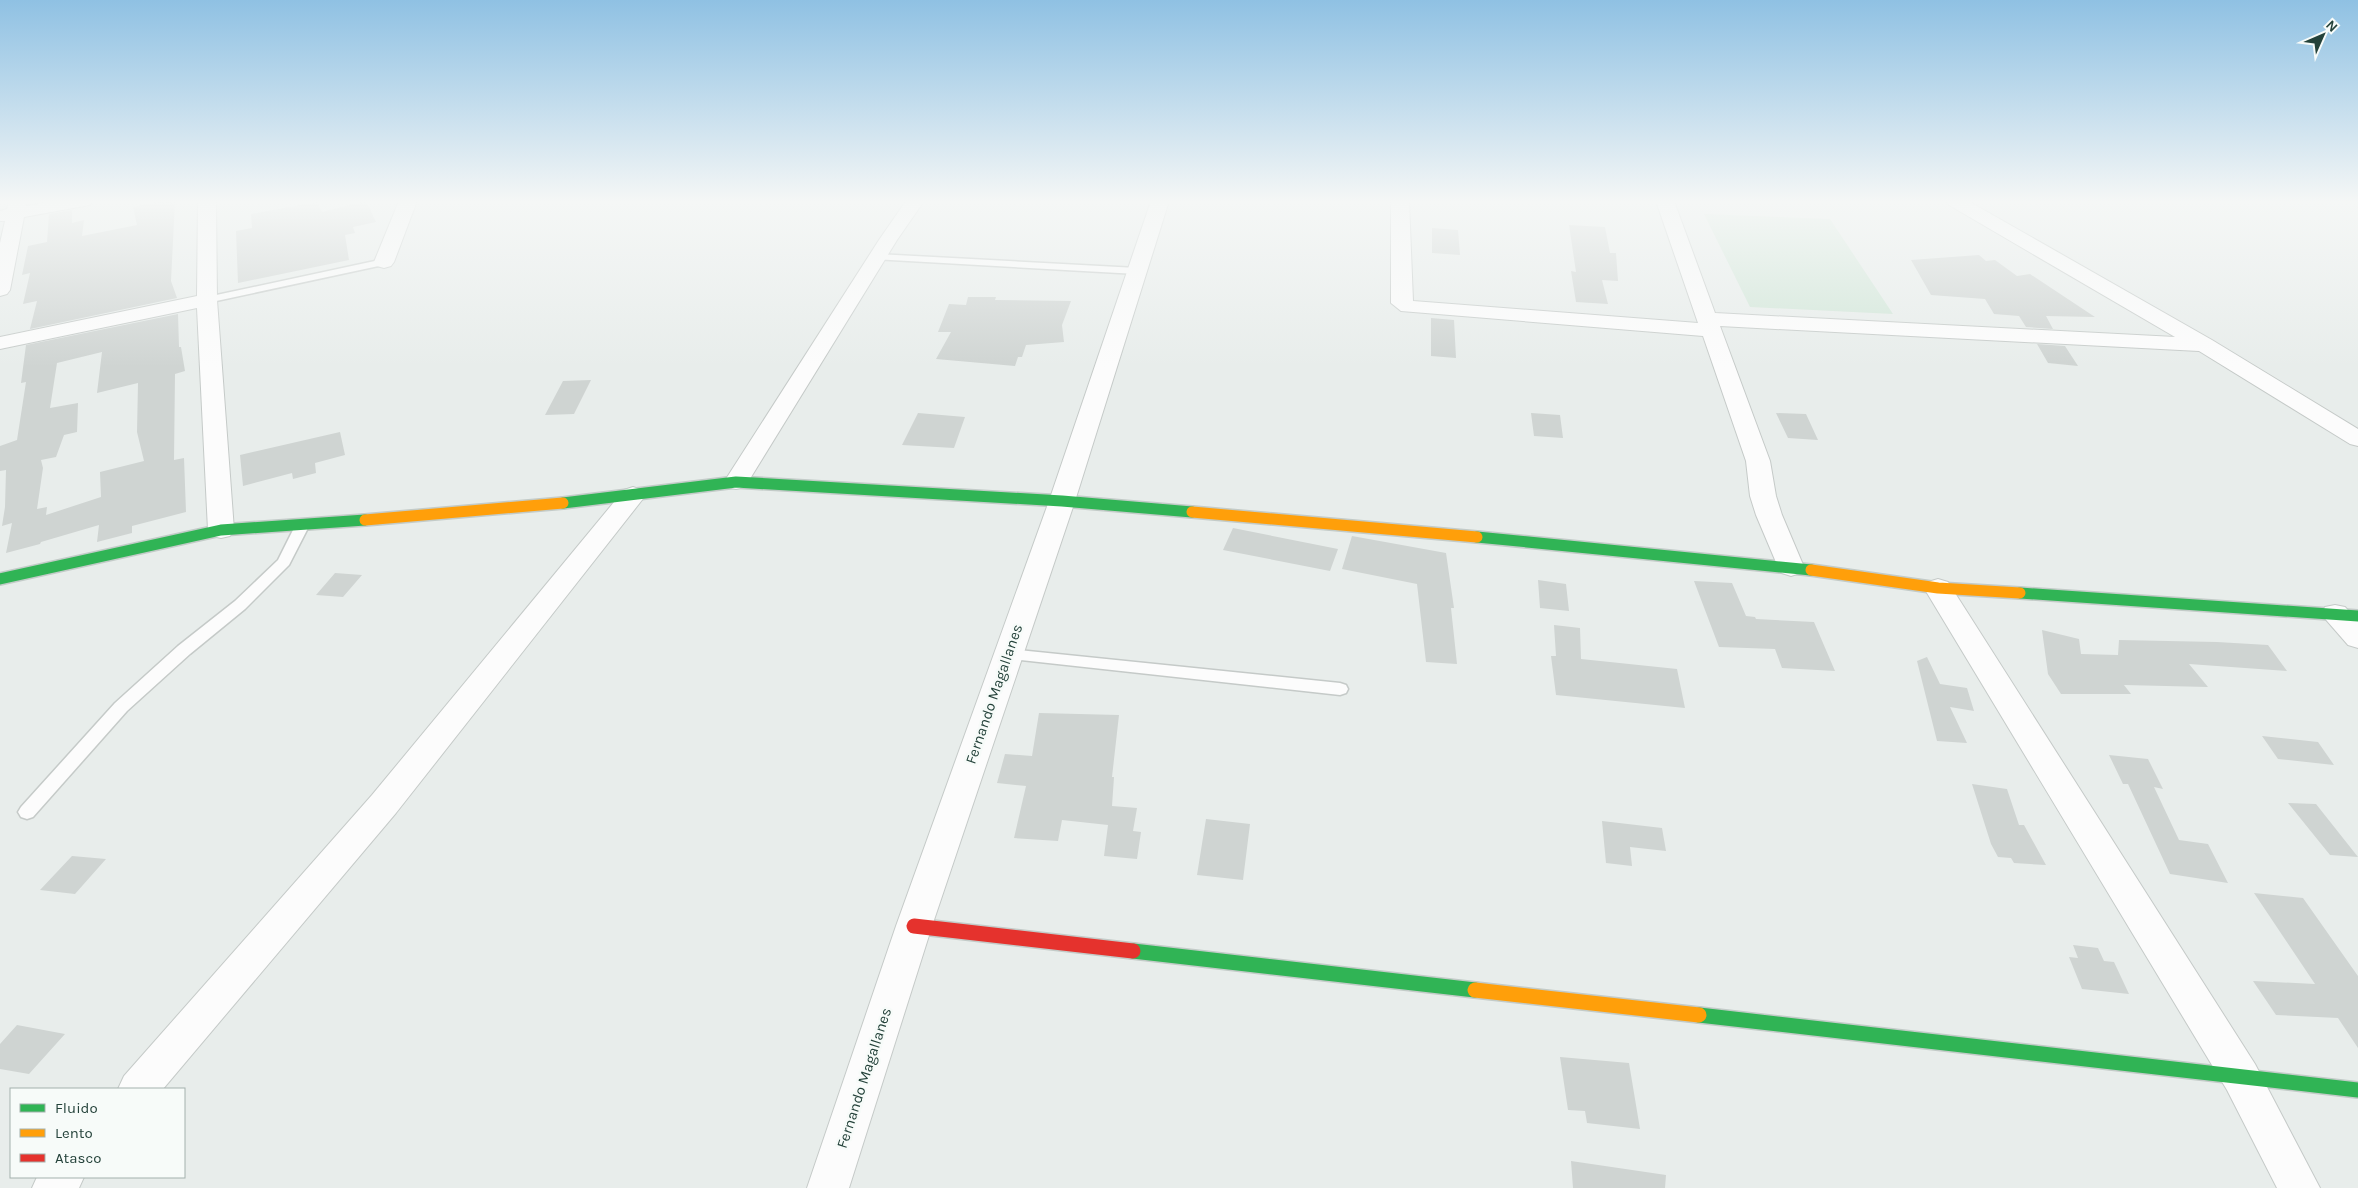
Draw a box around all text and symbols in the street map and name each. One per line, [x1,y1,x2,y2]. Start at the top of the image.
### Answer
north arrow [2298,10,2348,60]
text: N [2322,17,2341,36]
street label: Fernando Magallanes [962,622,1026,766]
street label: Fernando Magallanes [833,1006,895,1150]
legend [10,1088,185,1178]
text: Fluido [55,1099,98,1117]
text: Lento [55,1124,93,1142]
text: Atasco [55,1149,101,1167]

